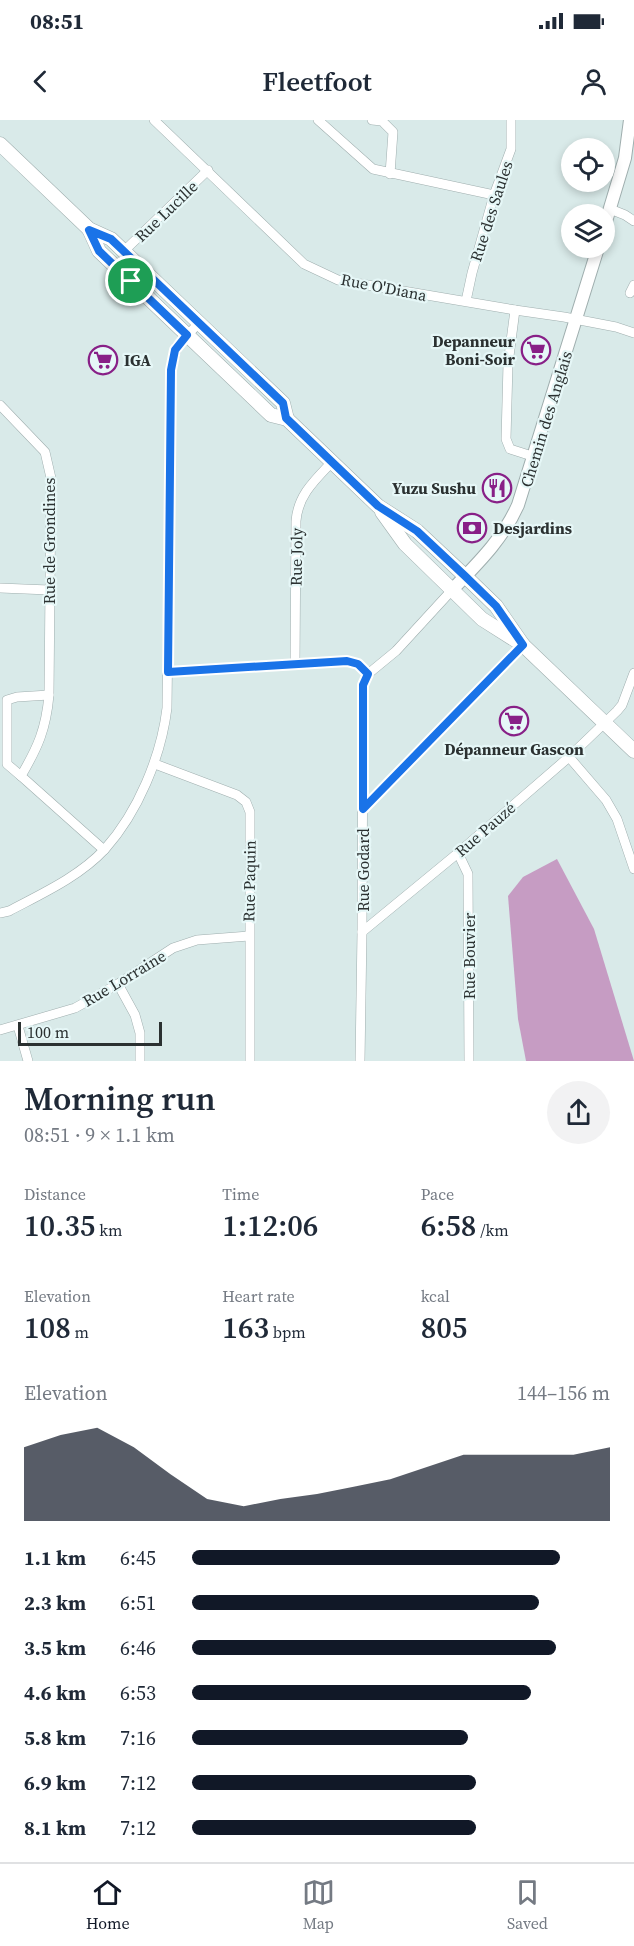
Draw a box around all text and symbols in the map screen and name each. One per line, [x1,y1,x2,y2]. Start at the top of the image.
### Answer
text: 08:51 [30,6,84,36]
text: Fleetfoot [262,63,372,100]
icon: back [24,65,57,98]
icon: person [577,65,610,98]
map controls [561,138,615,258]
button: locate [561,138,615,192]
street label: Rue des Saules [464,158,518,264]
street label: Rue Lucille [130,175,202,247]
button: layers [561,204,615,258]
pin [105,255,156,306]
icon: arrive [114,264,147,297]
street label: Rue O'Diana [339,268,430,306]
place label: Depanneur Boni-Soir [432,330,516,370]
supermarket icon: Depanneur Boni-Soir [520,334,552,366]
supermarket icon: IGA [87,344,119,376]
street label: Chemin des Anglais [515,348,577,490]
place label: IGA [124,349,151,371]
restaurant icon: Yuzu Sushu [481,472,513,504]
place label: Yuzu Sushu [392,477,476,499]
street label: Rue de Grondines [38,478,60,604]
bank icon: Desjardins [456,512,488,544]
place label: Desjardins [493,517,572,539]
street label: Rue Joly [284,527,308,586]
supermarket icon: Dépanneur Gascon [498,705,530,737]
place label: Dépanneur Gascon [444,738,584,760]
street label: Rue Pauzé [450,797,520,861]
street label: Rue Godard [352,828,374,912]
street label: Rue Paquin [237,840,261,922]
street label: Rue Bouvier [458,912,480,999]
street label: Rue Lorraine [78,944,170,1012]
scale bar [18,1019,162,1046]
text: 100 m [27,1021,69,1043]
text: Morning run [24,1076,216,1121]
button: share [547,1081,610,1144]
text: 08:51 · 9 × 1.1 km [24,1121,175,1149]
text: Distance [24,1183,86,1205]
text: Time [222,1183,259,1205]
text: Pace [421,1183,454,1205]
text: 10.35 [24,1205,95,1246]
text: 1:12:06 [222,1205,318,1246]
text: 6:58 [421,1205,476,1246]
text: km [95,1219,122,1241]
text: /km [476,1219,509,1241]
text: Elevation [24,1285,91,1307]
text: Heart rate [222,1285,295,1307]
text: kcal [421,1285,450,1307]
text: 108 [24,1307,71,1348]
text: 163 [222,1307,269,1348]
text: 805 [421,1307,467,1348]
text: m [71,1321,89,1343]
text: bpm [269,1321,306,1343]
text: Elevation [24,1379,108,1407]
text: 144–156 m [517,1379,610,1407]
text: 1.1 km [24,1544,86,1572]
text: 6:45 [120,1544,156,1572]
text: 2.3 km [24,1589,86,1617]
text: 6:51 [120,1589,156,1617]
text: 3.5 km [24,1634,86,1662]
text: 6:46 [120,1634,156,1662]
text: 4.6 km [24,1679,86,1707]
text: 6:53 [120,1679,156,1707]
text: 5.8 km [24,1724,86,1752]
text: 7:16 [120,1724,156,1752]
text: 6.9 km [24,1769,86,1797]
text: 7:12 [120,1769,156,1797]
text: 8.1 km [24,1814,86,1842]
text: 7:12 [120,1814,156,1842]
tab: Home [86,1876,130,1934]
tab: Map [302,1876,335,1934]
tab: Saved [507,1876,548,1934]

